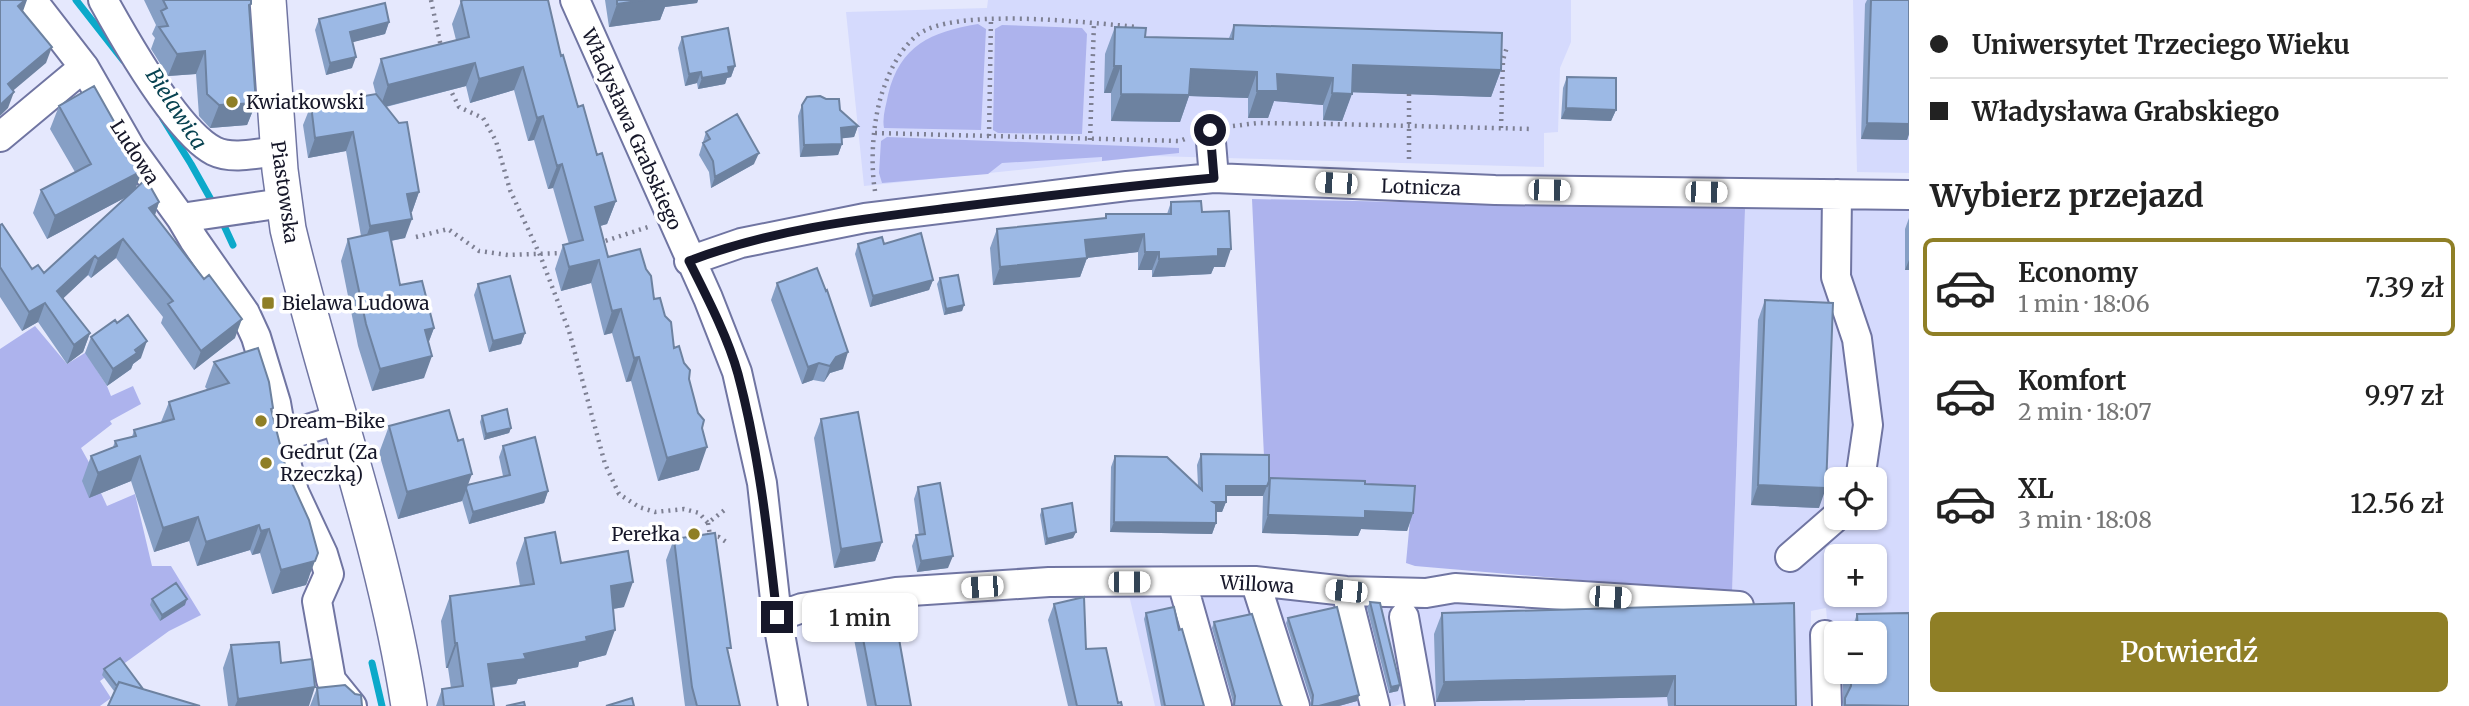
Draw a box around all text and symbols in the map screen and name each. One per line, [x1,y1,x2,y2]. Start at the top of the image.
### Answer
street label: Władysława Grabskiego [576,24,687,234]
text: Uniwersytet Trzeciego Wieku [1972,28,2350,61]
water label: Bielawica [140,63,213,155]
place label: Kwiatkowski [246,90,364,114]
marker: Kwiatkowski [224,94,240,110]
text: Władysława Grabskiego [1972,95,2279,128]
route start [1194,114,1226,146]
street label: Ludowa [105,115,165,189]
street label: Piastowska [266,139,304,245]
car [1315,171,1358,195]
street label: Lotnicza [1381,174,1461,200]
text: Wybierz przejazd [1930,176,2204,216]
car [1528,179,1571,201]
car [1685,181,1728,203]
icon: car [1934,256,1997,319]
text: Economy [2018,256,2138,289]
text: 7.39 zł [2366,271,2444,304]
text: 1 min · 18:06 [2018,289,2150,318]
place label: Bielawa Ludowa [282,291,429,315]
marker: Bielawa Ludowa [260,295,276,311]
icon: car [1934,364,1997,427]
text: Komfort [2018,364,2127,397]
text: 9.97 zł [2365,379,2444,412]
text: 2 min · 18:07 [2018,397,2152,426]
place label: Dream-Bike [275,409,385,433]
marker: Dream-Bike [253,413,269,429]
place label: Gedrut (Za Rzeczką) [280,440,378,486]
marker: Gedrut (Za Rzeczką) [258,455,274,471]
map controls [1824,467,1887,684]
button: locate [1824,467,1887,530]
icon: car [1934,472,1997,535]
text: XL [2018,472,2054,505]
text: 12.56 zł [2350,487,2444,520]
text: 3 min · 18:08 [2018,505,2152,534]
place label: Perełka [611,522,680,546]
marker: Perełka [686,526,702,542]
button: + [1824,544,1887,607]
street label: Willowa [1218,570,1295,598]
car [1109,572,1151,593]
car [961,575,1004,599]
car [1325,578,1368,604]
car [1589,585,1632,609]
callout: 1 min [802,592,917,642]
route end [761,601,793,633]
text: 1 min [829,603,891,632]
button: Potwierdź [1930,612,2448,692]
button: − [1824,621,1887,684]

